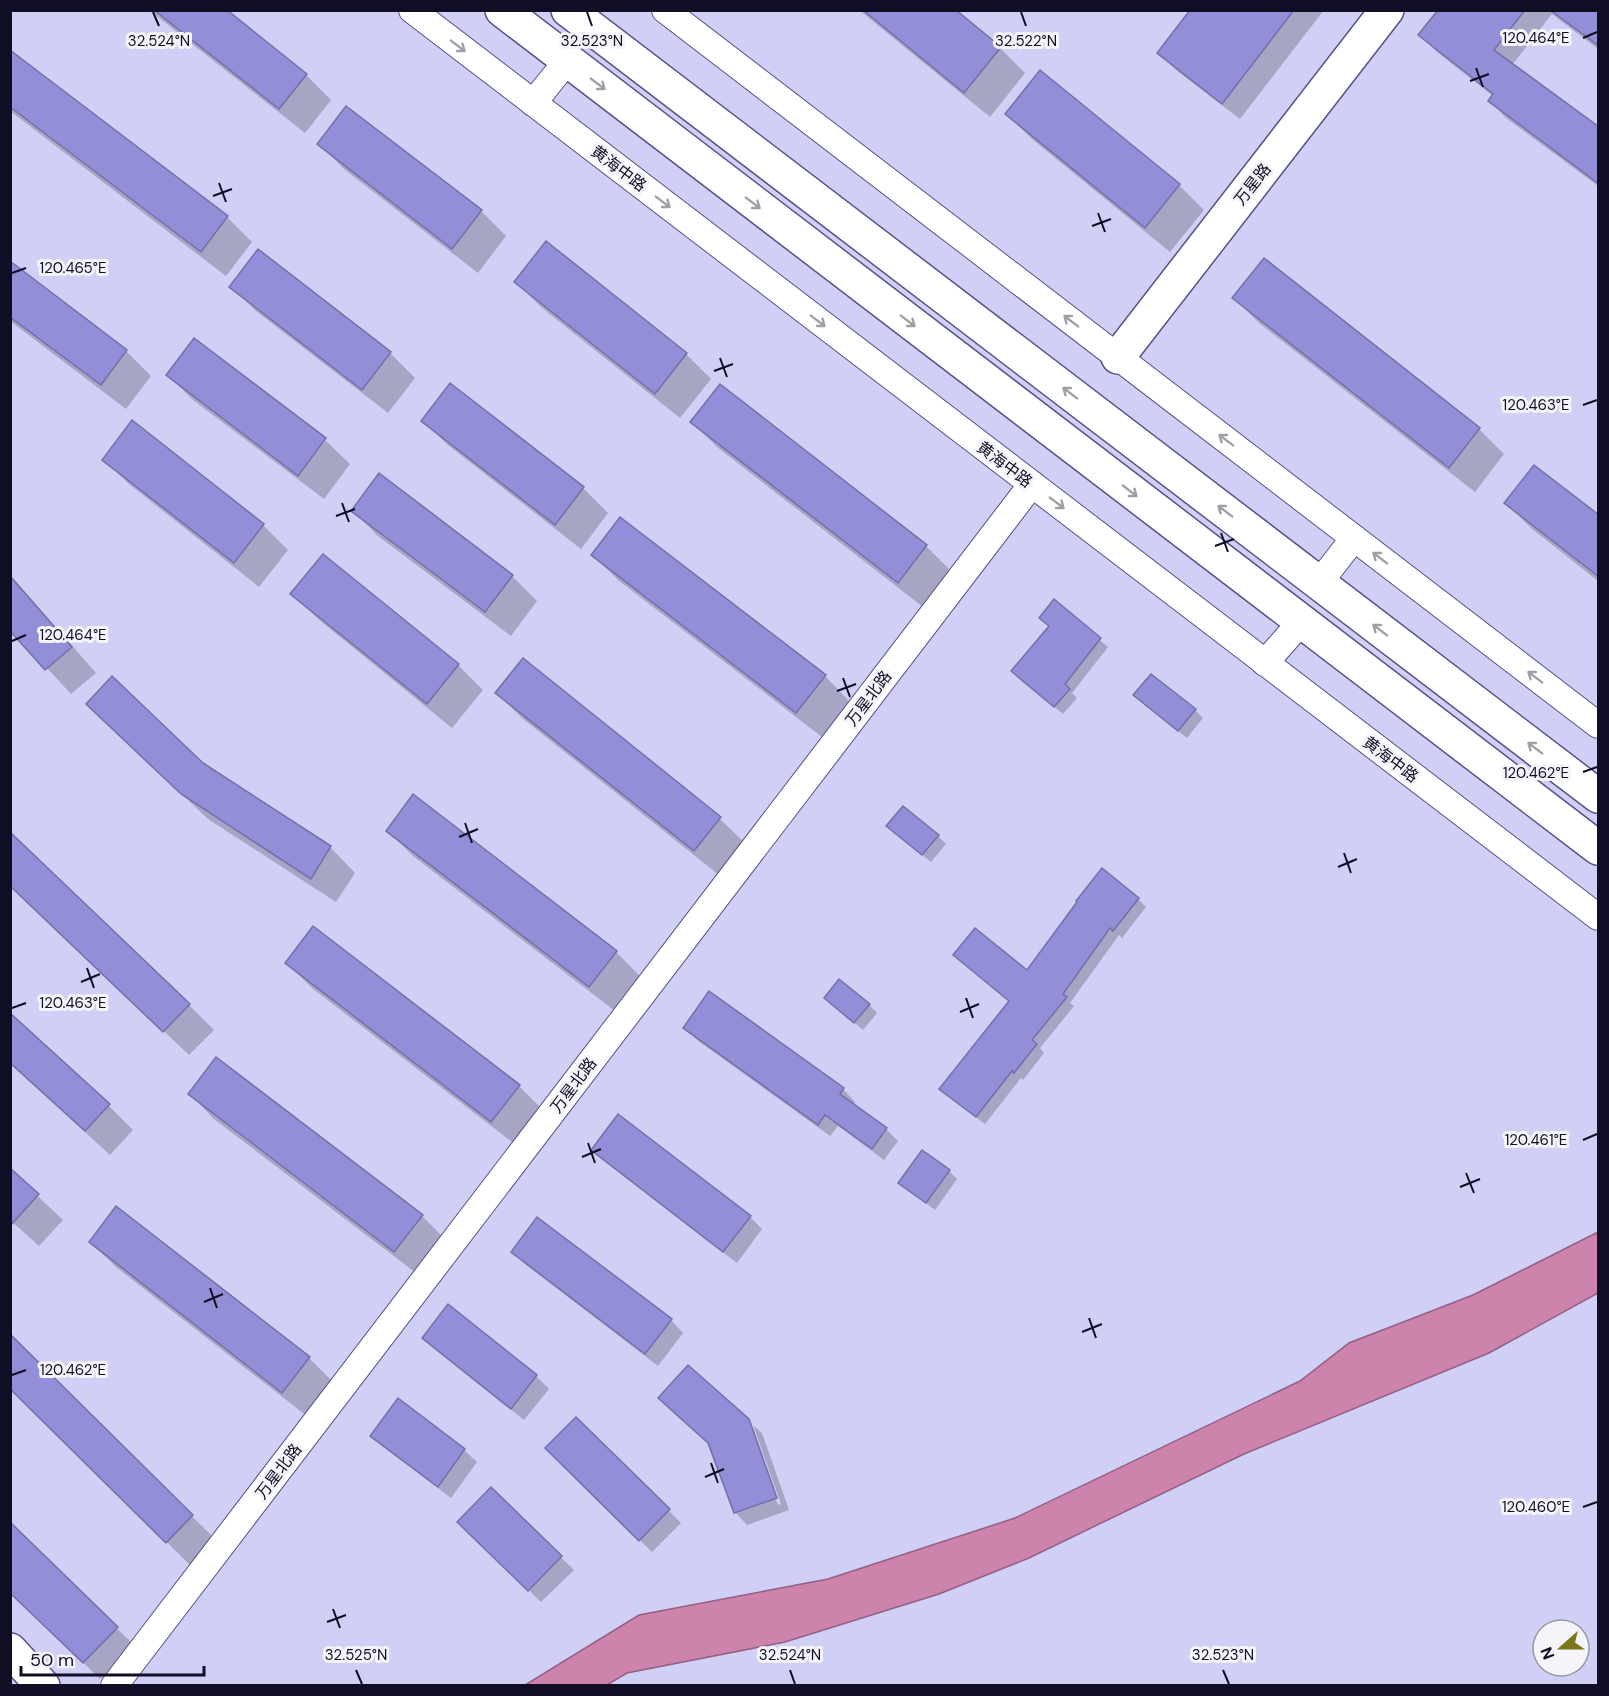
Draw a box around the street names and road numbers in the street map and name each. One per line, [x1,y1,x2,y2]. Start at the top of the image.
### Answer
street label: 黄海中路 [587,141,651,196]
street label: 万星路 [1229,159,1275,210]
street label: 黄海中路 [973,437,1037,492]
street label: 万星北路 [841,666,896,730]
street label: 黄海中路 [1359,732,1423,787]
street label: 万星北路 [546,1053,601,1117]
street label: 万星北路 [251,1439,306,1503]

